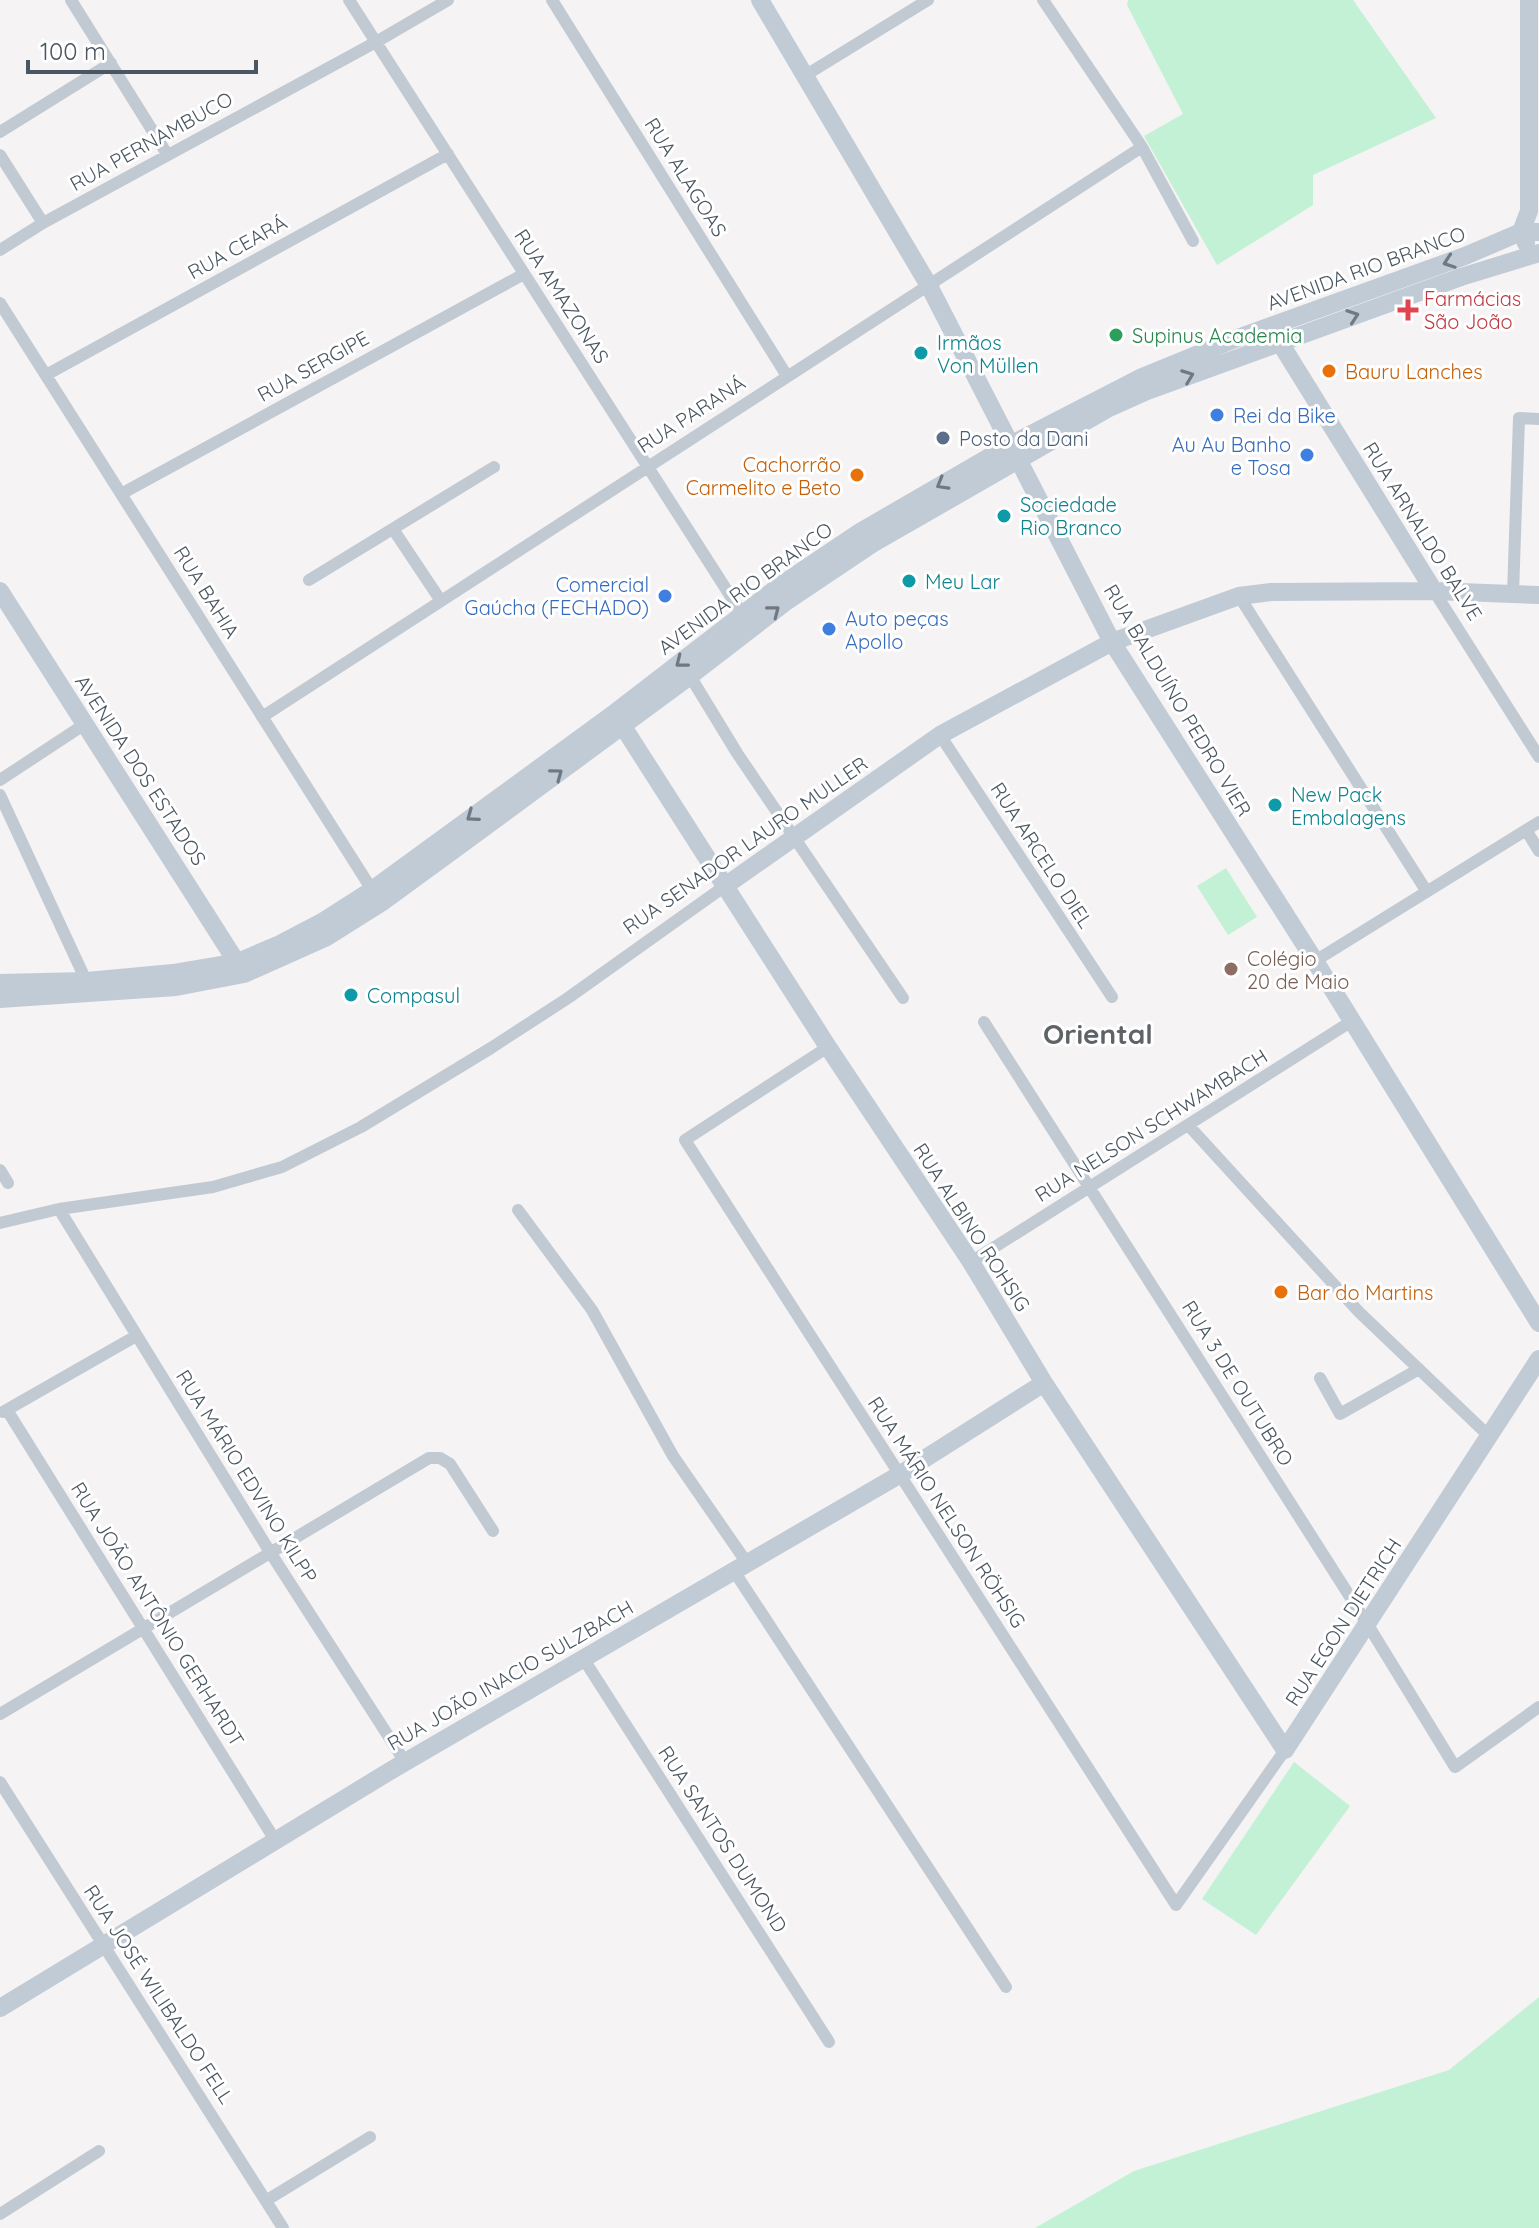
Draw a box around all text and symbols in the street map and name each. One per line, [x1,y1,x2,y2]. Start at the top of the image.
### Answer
scale bar [28,24,256,74]
text: 100 m [40,36,106,66]
street label: RUA PERNAMBUCO [65,86,237,196]
street label: RUA ALAGOAS [640,113,732,241]
street label: RUA CEARÁ [183,210,291,284]
street label: AVENIDA RIO BRANCO [1263,220,1469,316]
street label: RUA AMAZONAS [509,224,615,368]
one-way arrow [1443,252,1457,268]
place label: Farmácias São João [1424,286,1521,334]
marker: Farmácias São João [1399,301,1417,319]
one-way arrow [1345,310,1359,326]
place label: Supinus Academia [1132,323,1302,348]
street label: RUA SERGIPE [253,325,373,407]
marker: Supinus Academia [1107,326,1125,344]
place label: Irmãos Von Müllen [937,330,1039,378]
marker: Irmãos Von Müllen [912,344,930,362]
place label: Bauru Lanches [1345,359,1483,384]
marker: Bauru Lanches [1320,362,1338,380]
one-way arrow [1180,369,1194,386]
street label: RUA PARANÁ [632,370,750,458]
place label: Rei da Bike [1233,403,1336,428]
marker: Rei da Bike [1208,406,1226,424]
place label: Posto da Dani [959,426,1088,451]
marker: Posto da Dani [934,429,952,447]
place label: Au Au Banho e Tosa [1172,432,1291,480]
street label: RUA ARNALDO BALVE [1358,437,1488,625]
marker: Au Au Banho e Tosa [1298,446,1316,464]
place label: Cachorrão Carmelito e Beto [686,452,841,500]
marker: Cachorrão Carmelito e Beto [848,466,866,484]
one-way arrow [936,474,951,490]
place label: Sociedade Rio Branco [1020,492,1122,540]
marker: Sociedade Rio Branco [995,507,1013,525]
street label: AVENIDA RIO BRANCO [653,516,837,660]
street label: RUA BAHIA [169,541,245,643]
place label: Meu Lar [925,569,1000,594]
place label: Comercial Gaúcha (FECHADO) [464,572,649,620]
marker: Meu Lar [900,572,918,590]
street label: RUA BALDUÍNO PEDRO VIER [1099,580,1257,820]
marker: Comercial Gaúcha (FECHADO) [656,587,674,605]
place label: Auto peças Apollo [845,606,949,654]
one-way arrow [765,607,780,621]
marker: Auto peças Apollo [820,620,838,638]
one-way arrow [675,652,690,666]
street label: AVENIDA DOS ESTADOS [70,670,212,870]
street label: RUA SENADOR LAURO MULLER [618,751,872,939]
one-way arrow [548,769,562,784]
street label: RUA ARCELO DIEL [986,777,1099,933]
place label: New Pack Embalagens [1291,782,1406,830]
marker: New Pack Embalagens [1266,796,1284,814]
one-way arrow [466,806,480,821]
place label: Colégio 20 de Maio [1247,946,1349,994]
marker: Colégio 20 de Maio [1222,960,1240,978]
place label: Compasul [367,983,460,1008]
marker: Compasul [342,986,360,1004]
district label: Oriental [1043,1016,1153,1051]
street label: RUA NELSON SCHWAMBACH [1030,1043,1272,1207]
street label: RUA ALBINO ROHSIG [908,1138,1036,1316]
place label: Bar do Martins [1297,1280,1433,1305]
marker: Bar do Martins [1272,1283,1290,1301]
street label: RUA 3 DE OUTUBRO [1177,1296,1299,1470]
street label: RUA MÁRIO EDVINO KILPP [171,1365,323,1587]
street label: RUA MÁRIO NELSON RÖHSIG [863,1392,1031,1632]
street label: RUA JOÃO ANTÔNIO GERHARDT [66,1477,250,1751]
street label: RUA EGON DIETRICH [1279,1533,1407,1711]
street label: RUA JOÃO INACIO SULZBACH [383,1594,637,1756]
street label: RUA SANTOS DUMOND [653,1741,793,1937]
street label: RUA JOSÉ WILIBALDO FELL [79,1880,239,2109]

